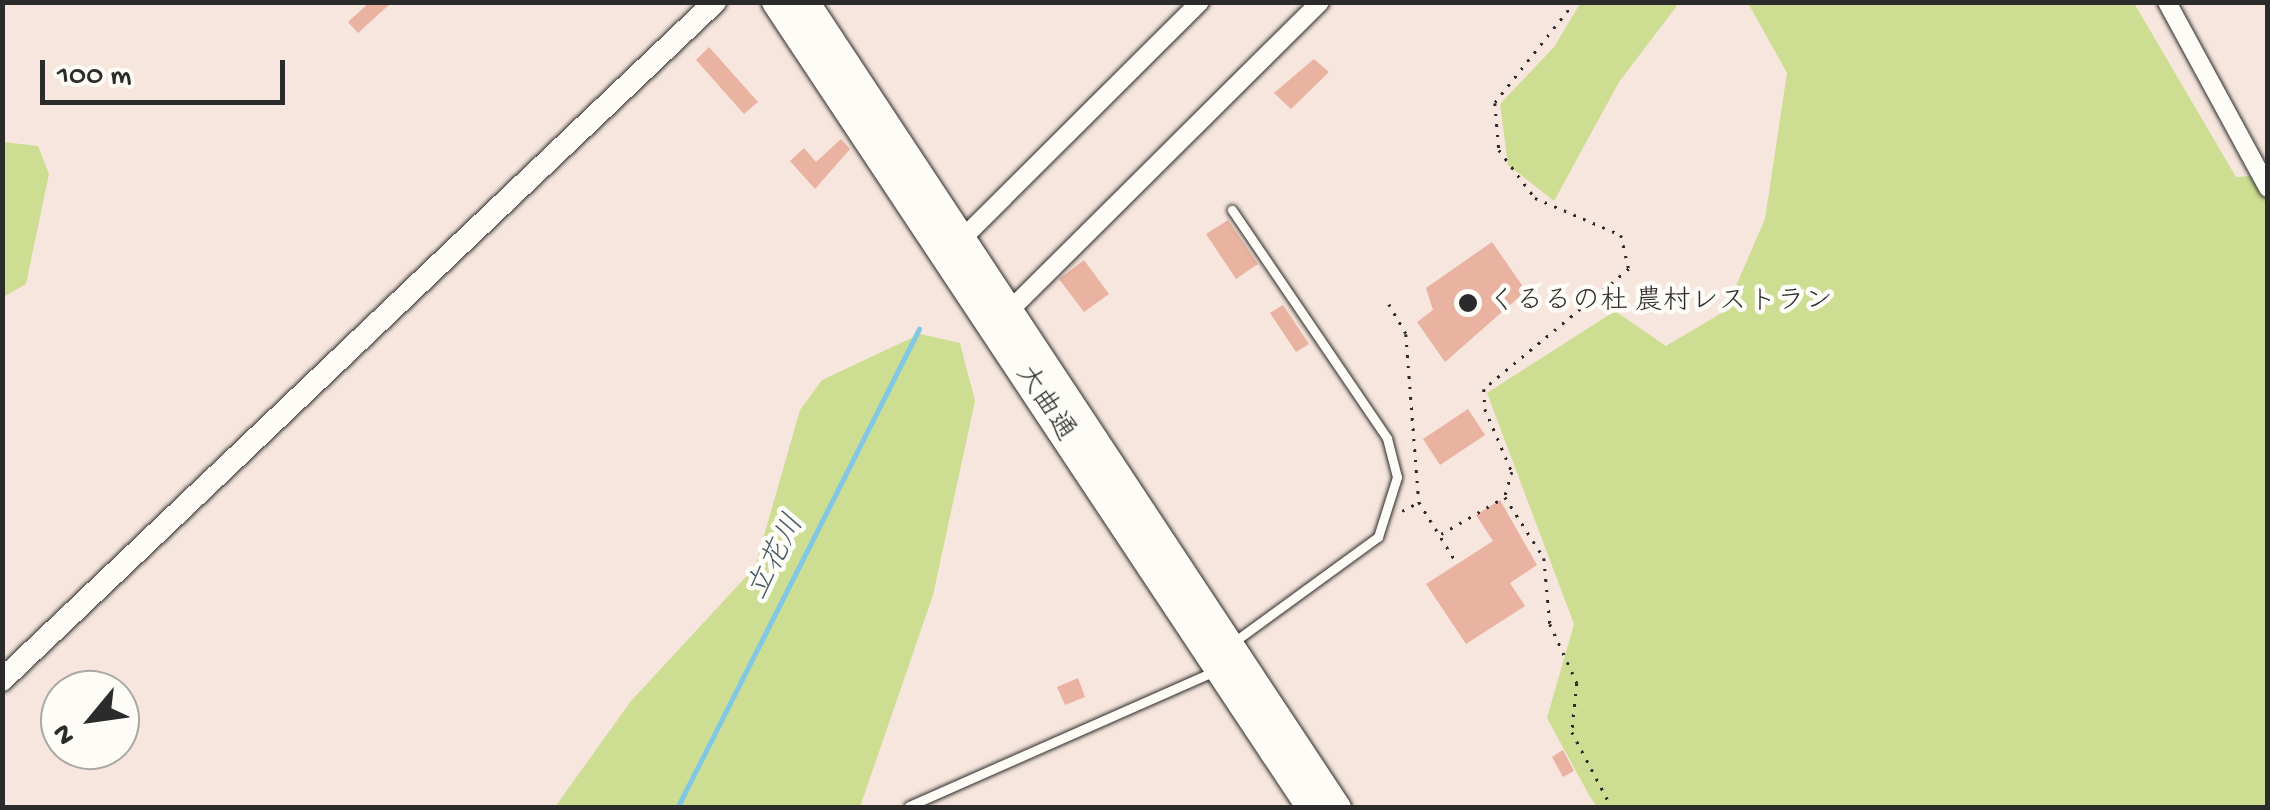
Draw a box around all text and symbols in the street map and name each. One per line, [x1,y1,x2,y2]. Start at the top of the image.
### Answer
scale bar [45,40,290,102]
text: 100 m [57,60,132,95]
place label: くるるの杜 農村レストラン [1488,286,1831,320]
marker: くるるの杜 農村レストラン [1457,292,1479,314]
street label: 大曲通 [1007,360,1081,448]
water label: 立花川 [742,510,814,606]
north arrow [40,670,140,770]
text: N [46,718,84,750]

